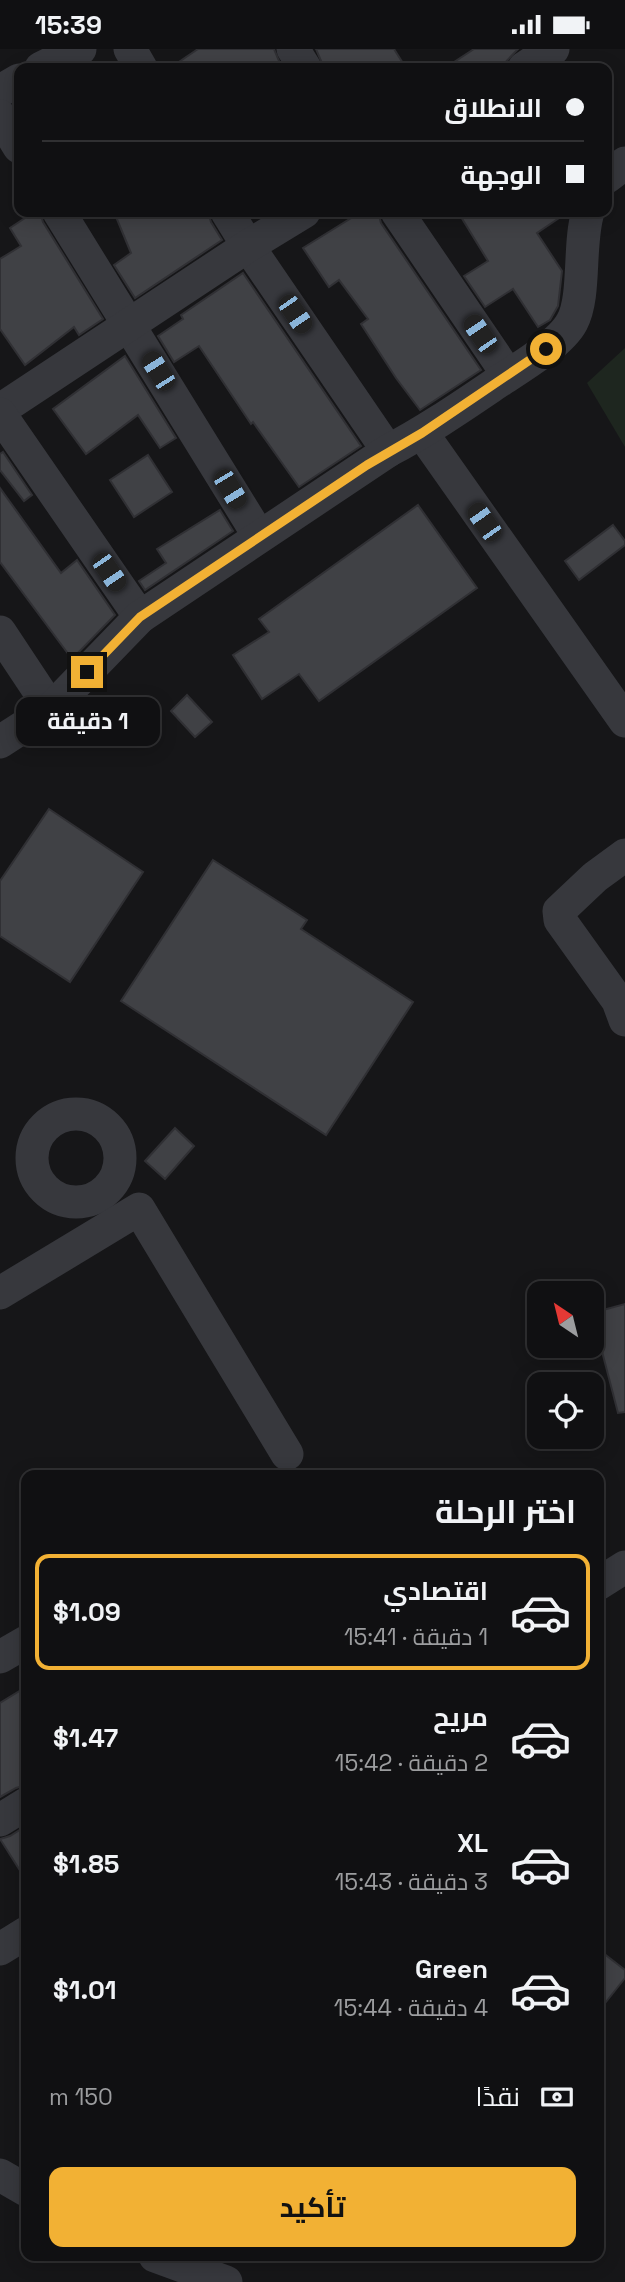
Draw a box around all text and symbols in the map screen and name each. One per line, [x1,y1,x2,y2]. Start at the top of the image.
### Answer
text: 15:39 [35,8,102,42]
text: الانطلاق [444,91,542,125]
text: الوجهة [461,158,542,192]
car [275,291,316,337]
car [460,311,501,357]
route start [530,333,562,365]
car [138,348,179,394]
car [211,466,250,512]
car [464,499,505,545]
car [89,549,130,595]
route end [71,656,103,688]
callout: 1 دقيقة [15,697,159,745]
text: 1 دقيقة [47,706,129,736]
north arrow [527,1281,604,1358]
map controls [527,1281,604,1449]
button: locate [527,1372,604,1449]
text: اختر الرحلة [435,1492,576,1532]
text: اقتصادي [383,1574,488,1608]
icon: car [509,1581,572,1644]
text: $1.09 [53,1595,121,1629]
text: 1 دقيقة · 15:41 [344,1622,488,1652]
text: مريح [433,1700,488,1734]
icon: car [509,1707,572,1770]
text: $1.47 [53,1721,118,1755]
text: 2 دقيقة · 15:42 [335,1748,488,1778]
text: XL [457,1826,488,1860]
icon: car [509,1833,572,1896]
text: $1.85 [53,1847,119,1881]
text: 3 دقيقة · 15:43 [335,1867,488,1897]
text: Green [415,1952,488,1986]
icon: car [509,1959,572,2022]
text: $1.01 [53,1973,117,2007]
text: 4 دقيقة · 15:44 [334,1993,488,2023]
icon: cash [538,2078,576,2116]
text: نقدًا [476,2080,520,2114]
text: 150 m [49,2082,113,2112]
button: تأكيد [49,2167,576,2247]

